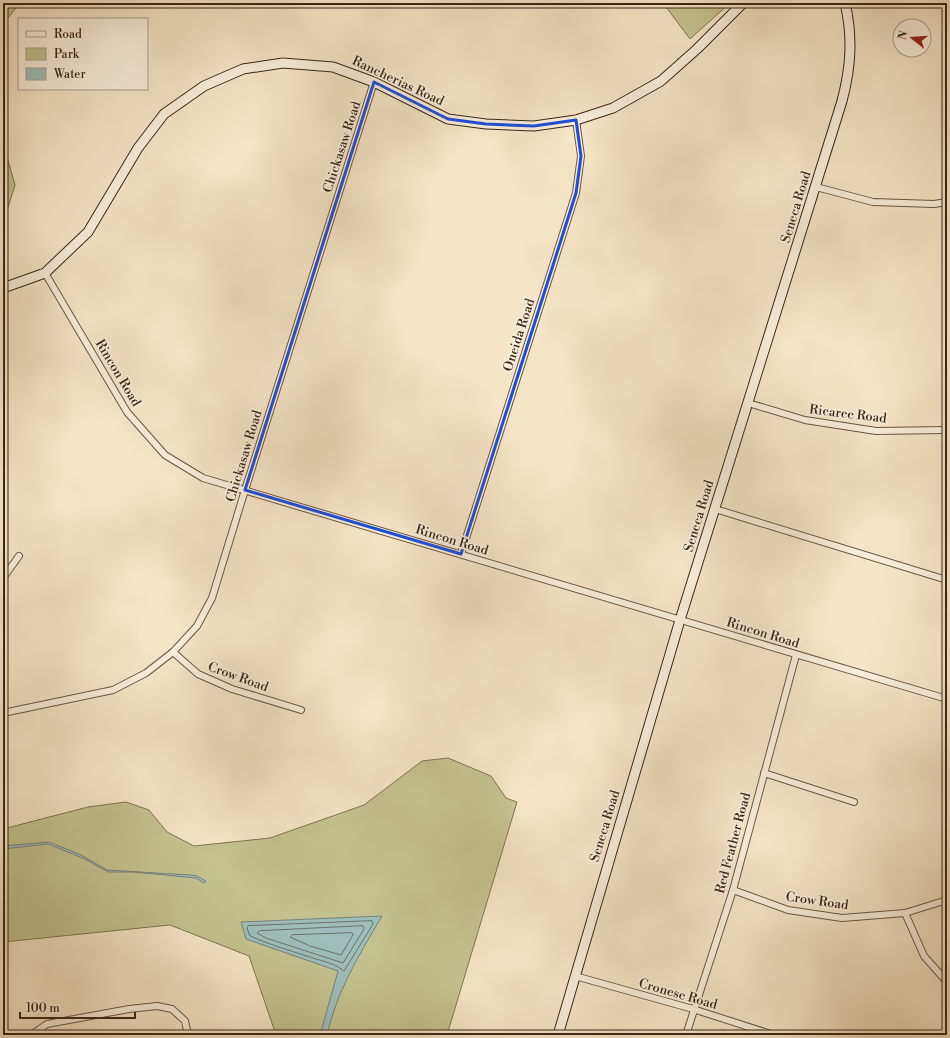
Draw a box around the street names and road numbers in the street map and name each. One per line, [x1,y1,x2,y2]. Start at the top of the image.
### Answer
street label: Rancherias Road [349,53,447,110]
street label: Chickasaw Road [320,99,365,195]
street label: Seneca Road [777,169,815,245]
street label: Oneida Road [500,296,538,373]
street label: Rincon Road [92,337,145,410]
street label: Ricaree Road [808,401,888,427]
street label: Chickasaw Road [222,408,266,504]
street label: Seneca Road [680,478,718,554]
street label: Rincon Road [414,521,491,559]
street label: Rincon Road [725,614,802,652]
street label: Crow Road [206,659,271,696]
street label: Seneca Road [586,788,624,864]
street label: Red Feather Road [712,790,754,895]
street label: Crow Road [785,889,850,913]
street label: Cronese Road [637,975,720,1013]

